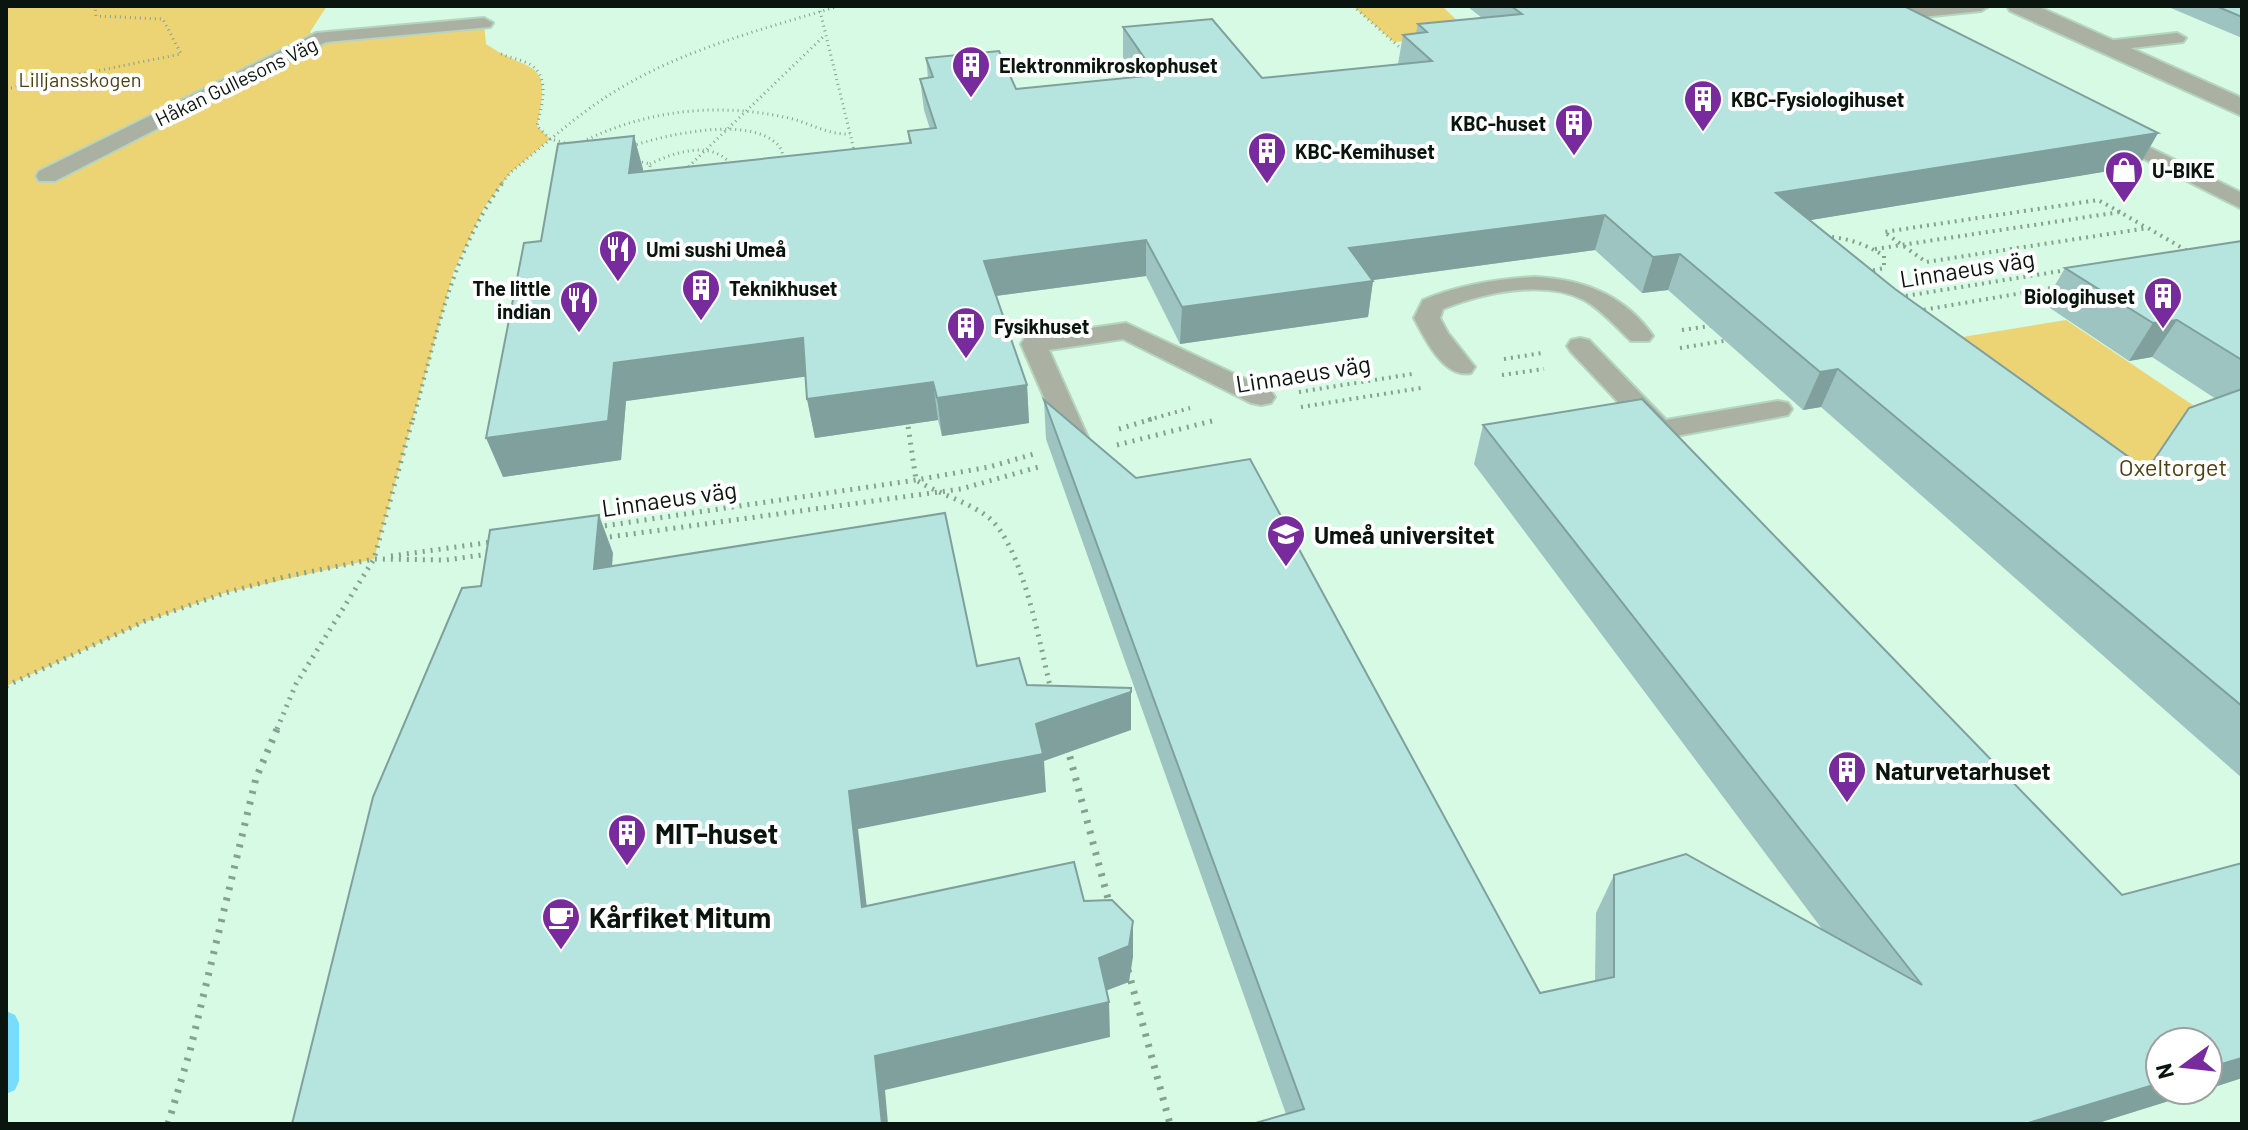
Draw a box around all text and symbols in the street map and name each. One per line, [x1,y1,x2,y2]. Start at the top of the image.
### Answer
street label: Håkan Gullesons Väg [151,31,321,131]
building icon: Elektronmikroskophuset [950,44,992,99]
place label: Elektronmikroskophuset [999,53,1218,77]
park label: Lilljansskogen [18,67,142,91]
building icon: KBC-Fysiologihuset [1682,78,1724,133]
place label: KBC-Fysiologihuset [1731,87,1904,111]
building icon: KBC-huset [1553,102,1595,157]
place label: KBC-huset [1451,111,1546,135]
building icon: KBC-Kemihuset [1246,130,1288,185]
place label: KBC-Kemihuset [1295,139,1435,163]
shop icon: U-BIKE [2103,149,2145,204]
place label: U-BIKE [2152,158,2215,182]
restaurant icon: Umi sushi Umeå [597,228,639,283]
place label: Umi sushi Umeå [646,237,786,261]
street label: Linnaeus väg [1898,243,2036,293]
building icon: Teknikhuset [680,267,722,322]
building icon: Biologihuset [2142,275,2184,330]
place label: The little indian [473,276,551,323]
place label: Teknikhuset [729,276,837,300]
restaurant icon: The little indian [558,279,600,334]
place label: Biologihuset [2024,284,2135,308]
building icon: Fysikhuset [945,305,987,360]
place label: Fysikhuset [994,314,1089,338]
street label: Linnaeus väg [1234,348,1372,398]
park label: Oxeltorget [2119,452,2227,481]
street label: Linnaeus väg [600,474,738,522]
school or university icon: Umeå universitet [1265,513,1307,568]
place label: Umeå universitet [1314,520,1495,549]
building icon: Naturvetarhuset [1826,749,1868,804]
place label: Naturvetarhuset [1875,756,2051,785]
building icon: MIT-huset [606,812,648,867]
place label: MIT-huset [655,816,778,850]
cafe icon: Kårfiket Mitum [540,896,582,951]
place label: Kårfiket Mitum [589,900,771,934]
north arrow [2144,1026,2224,1106]
text: N [2149,1061,2178,1082]

